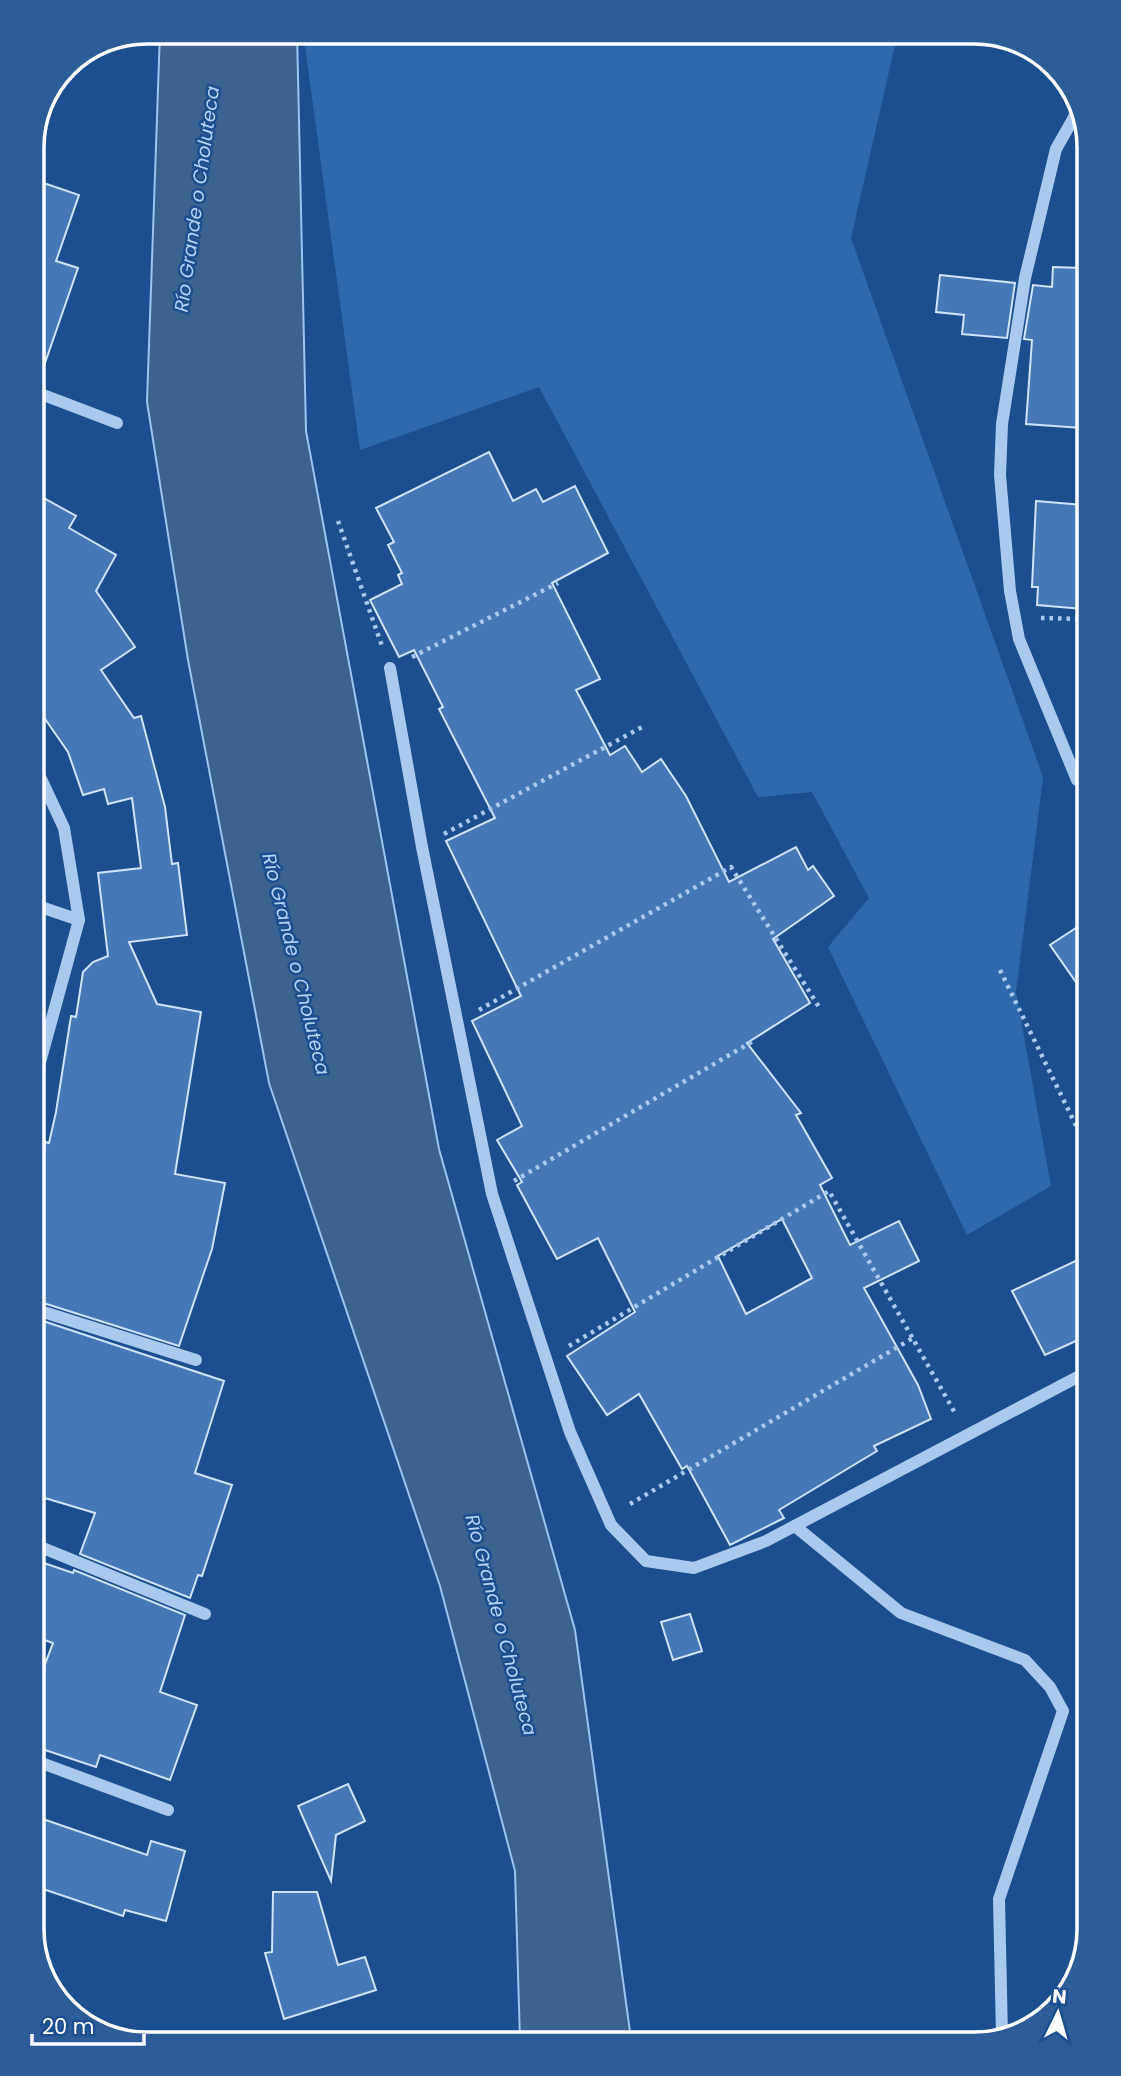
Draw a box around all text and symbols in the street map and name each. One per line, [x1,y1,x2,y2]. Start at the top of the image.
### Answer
water label: Río Grande o Choluteca [168,84,226,314]
water label: Río Grande o Choluteca [255,850,337,1078]
water label: Río Grande o Choluteca [458,1511,544,1739]
north arrow [1023,1978,1093,2048]
text: N [1051,1982,1068,2011]
scale bar [32,2002,144,2046]
text: 20 m [42,2012,95,2041]

